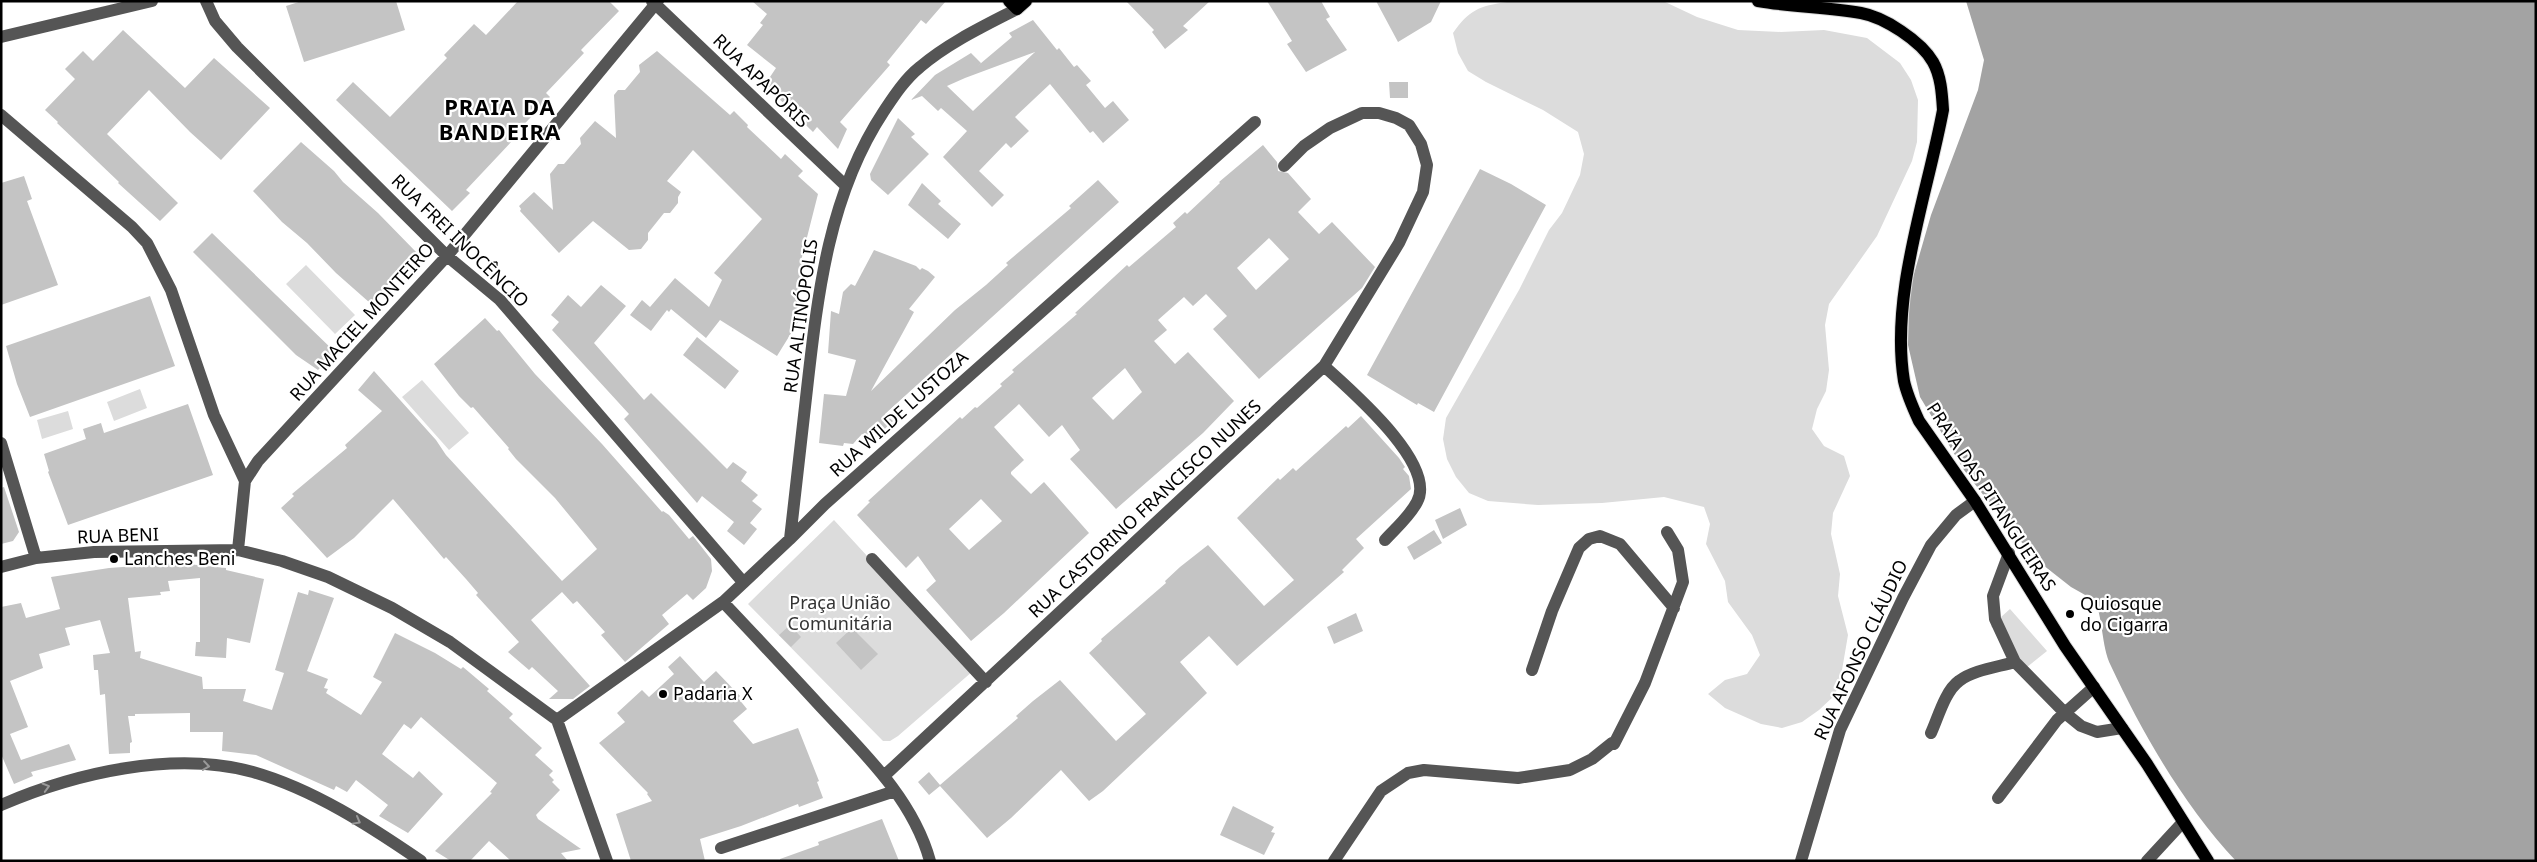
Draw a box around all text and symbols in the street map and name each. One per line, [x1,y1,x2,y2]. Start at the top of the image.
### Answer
street label: RUA APAPÓRIS [708,28,815,133]
district label: PRAIA DA BANDEIRA [439,91,561,146]
street label: RUA FREI INOCÊNCIO [387,168,535,312]
street label: RUA MACIEL MONTEIRO [284,237,439,405]
street label: RUA ALTINÓPOLIS [777,237,823,394]
street label: RUA WILDE LUSTOZA [824,344,973,482]
street label: RUA CASTORINO FRANCISCO NUNES [1023,394,1266,623]
street label: PRAIA DAS PITANGUEIRAS [1922,397,2062,596]
street label: RUA BENI [77,522,159,548]
place label: Lanches Beni [124,546,236,570]
marker: Lanches Beni [108,553,120,565]
street label: RUA AFONSO CLÁUDIO [1808,556,1912,744]
park label: Praça União Comunitária [788,590,892,635]
place label: Quiosque do Cigarra [2080,591,2168,636]
marker: Quiosque do Cigarra [2064,608,2076,620]
place label: Padaria X [673,681,753,705]
marker: Padaria X [657,688,669,700]
one-way arrow [202,760,211,770]
one-way arrow [42,782,50,792]
one-way arrow [352,814,361,824]

